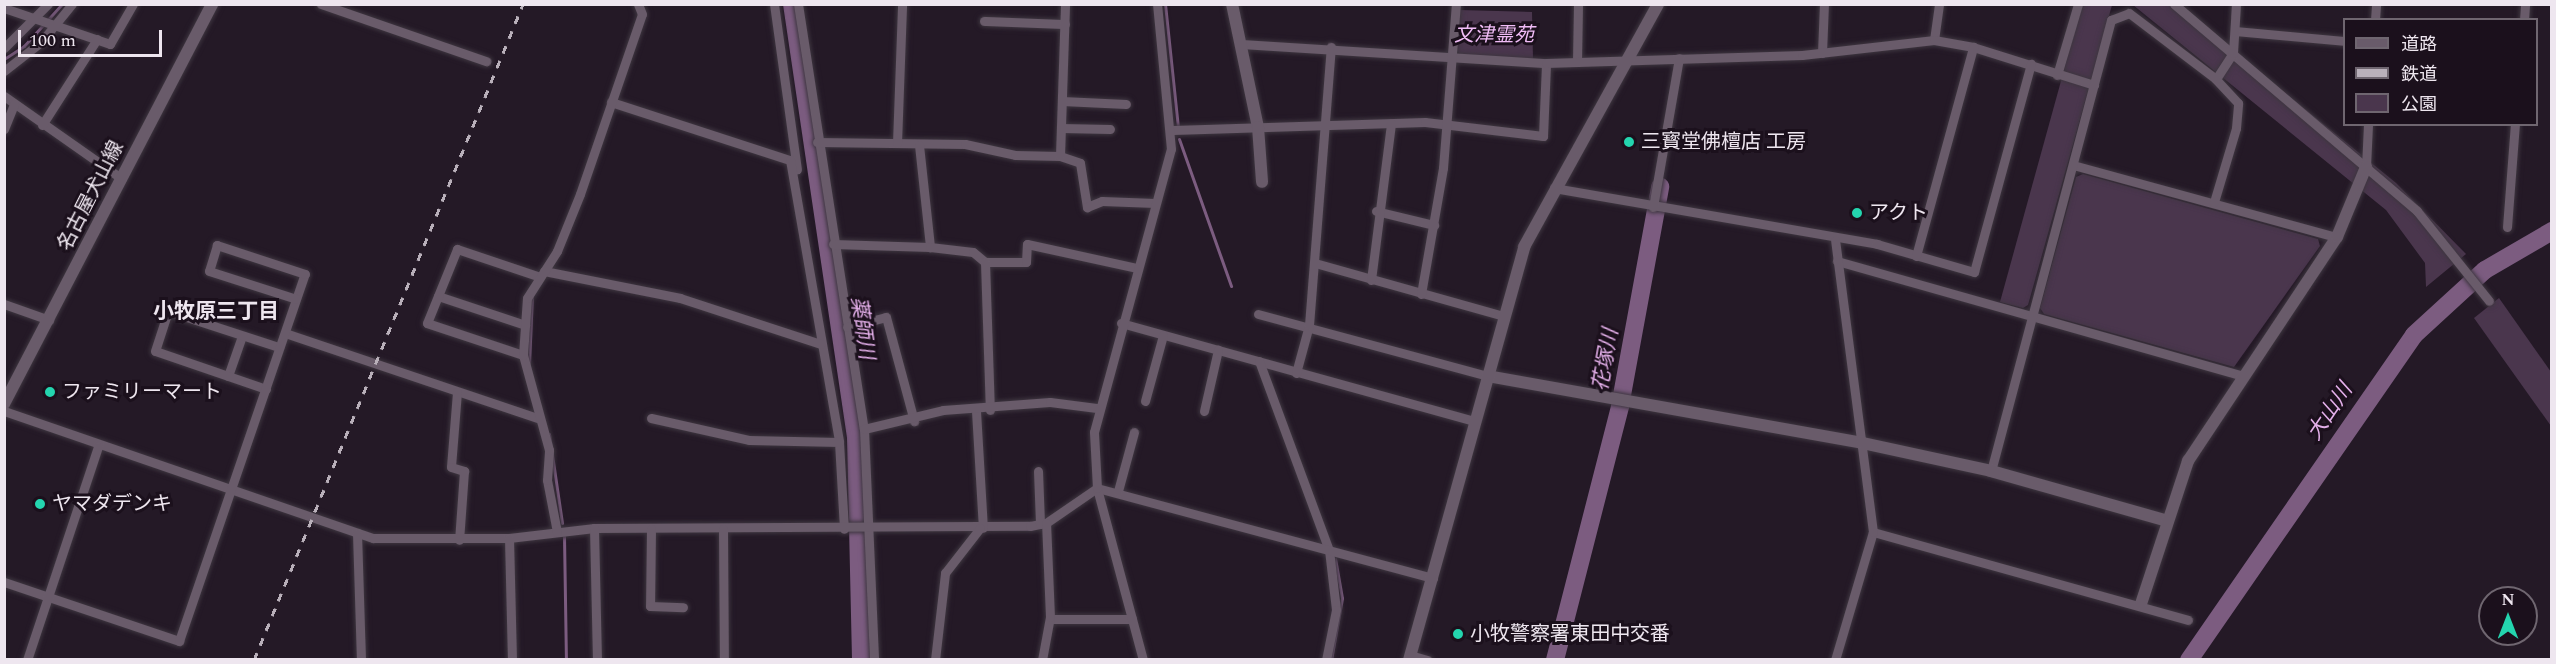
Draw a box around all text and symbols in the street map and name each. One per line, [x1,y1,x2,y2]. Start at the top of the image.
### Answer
scale bar [21,18,165,56]
legend [2343,18,2538,126]
park label: 文津霊苑 [1454,23,1534,47]
text: 100 m [29,27,76,54]
text: 道路 [2401,31,2437,58]
text: 鉄道 [2401,61,2437,88]
text: 公園 [2401,91,2437,118]
place label: 三寳堂佛檀店 工房 [1641,130,1806,154]
marker: 三寳堂佛檀店 工房 [1622,135,1636,149]
street label: 名古屋犬山線 [53,137,129,255]
place label: アクト [1869,201,1929,225]
marker: アクト [1850,206,1864,220]
water label: 薬師川 [845,295,879,361]
district label: 小牧原三丁目 [153,299,279,325]
water label: 花塚川 [1588,327,1624,393]
water label: 大山川 [2302,379,2358,445]
place label: ファミリーマート [62,380,222,404]
marker: ファミリーマート [43,385,57,399]
place label: ヤマダデンキ [52,492,172,516]
marker: ヤマダデンキ [33,497,47,511]
north arrow [2478,586,2538,646]
text: N [2501,588,2515,612]
place label: 小牧警察署東田中交番 [1470,622,1670,646]
marker: 小牧警察署東田中交番 [1451,627,1465,641]

